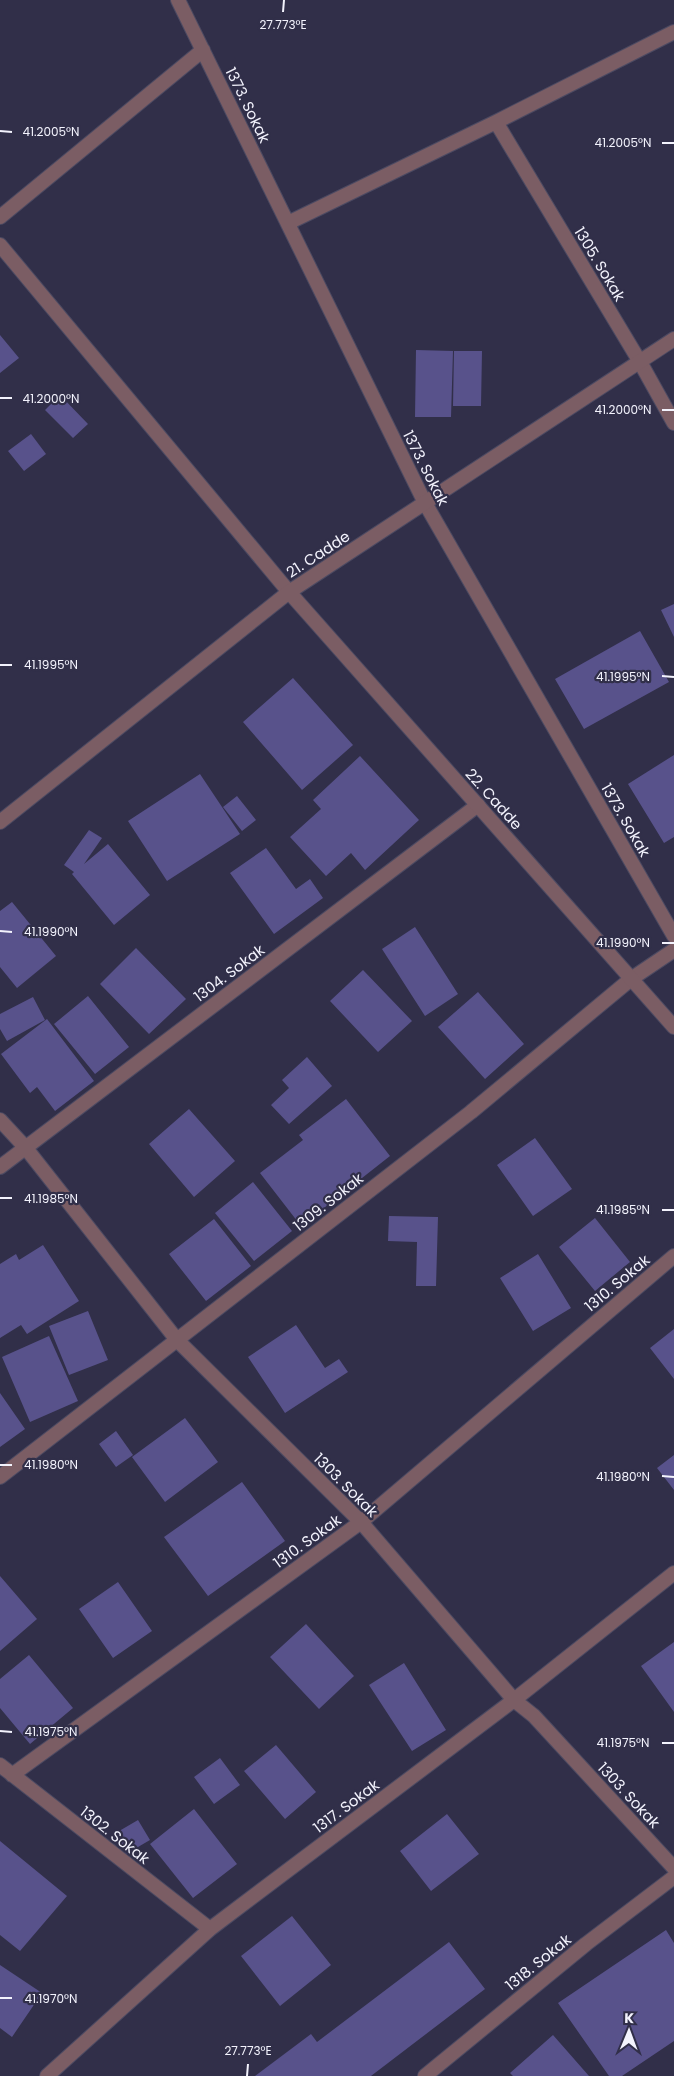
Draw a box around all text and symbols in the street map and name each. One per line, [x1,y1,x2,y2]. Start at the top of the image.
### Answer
text: 27.773°E [259,16,307,33]
street label: 1373. Sokak [221,64,275,147]
text: 41.2005°N [23,123,79,140]
text: 41.2005°N [595,134,651,151]
street label: 1305. Sokak [569,223,631,305]
text: 41.2000°N [23,390,79,407]
text: 41.2000°N [595,401,651,418]
street label: 1373. Sokak [398,427,454,509]
street label: 21. Cadde [282,526,354,582]
text: 41.1995°N [24,656,78,673]
text: 41.1995°N [596,668,650,685]
street label: 22. Cadde [461,764,527,834]
street label: 1373. Sokak [596,779,656,861]
text: 41.1990°N [24,923,78,940]
text: 41.1990°N [596,934,650,951]
street label: 1304. Sokak [189,939,269,1007]
street label: 1309. Sokak [289,1168,368,1236]
text: 41.1985°N [24,1190,78,1207]
text: 41.1985°N [596,1201,650,1218]
street label: 1310. Sokak [580,1249,654,1316]
street label: 1303. Sokak [309,1448,383,1522]
text: 41.1980°N [24,1456,78,1473]
text: 41.1980°N [596,1468,650,1485]
street label: 1310. Sokak [269,1509,345,1573]
text: 41.1975°N [25,1723,77,1740]
text: 41.1975°N [597,1734,649,1751]
street label: 1303. Sokak [593,1757,665,1833]
street label: 1317. Sokak [309,1774,384,1838]
street label: 1302. Sokak [76,1801,154,1869]
street label: 1318. Sokak [501,1929,576,1995]
text: 41.1970°N [25,1990,77,2007]
north arrow [604,2006,654,2056]
text: K [624,2008,635,2028]
text: 27.773°E [224,2042,272,2059]

